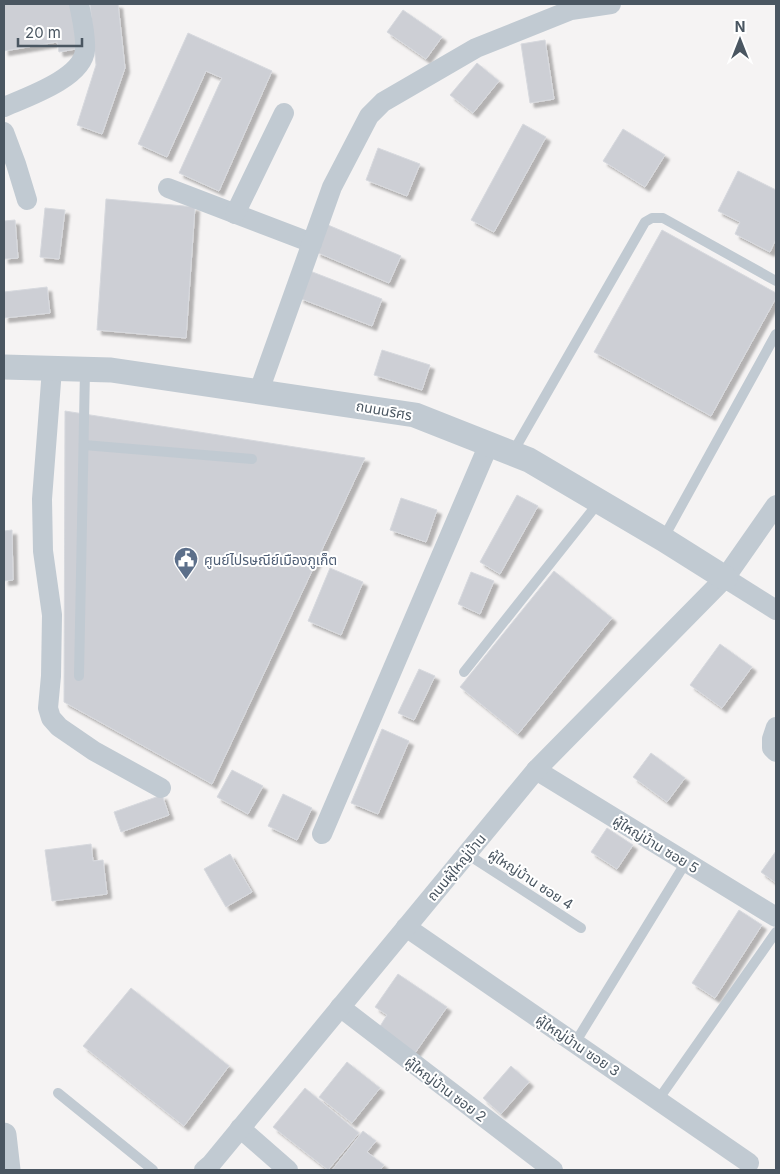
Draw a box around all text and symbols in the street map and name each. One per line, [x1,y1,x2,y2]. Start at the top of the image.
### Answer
scale bar [18,15,81,47]
north arrow [715,15,765,65]
text: N [735,18,745,35]
text: 20 m [25,23,61,42]
street label: ถนนนริศร [355,397,414,423]
public building icon: ศูนย์ไปรษณีย์เมืองภูเก็ต [173,546,199,580]
place label: ศูนย์ไปรษณีย์เมืองภูเก็ต [204,551,337,569]
street label: ผู้ใหญ่บ้าน ซอย 5 [609,812,702,877]
street label: ถนนผู้ใหญ่บ้าน [423,830,490,905]
street label: ผู้ใหญ่บ้าน ซอย 4 [485,845,577,914]
street label: ผู้ใหญ่บ้าน ซอย 3 [532,1011,623,1080]
street label: ผู้ใหญ่บ้าน ซอย 2 [401,1053,490,1126]

